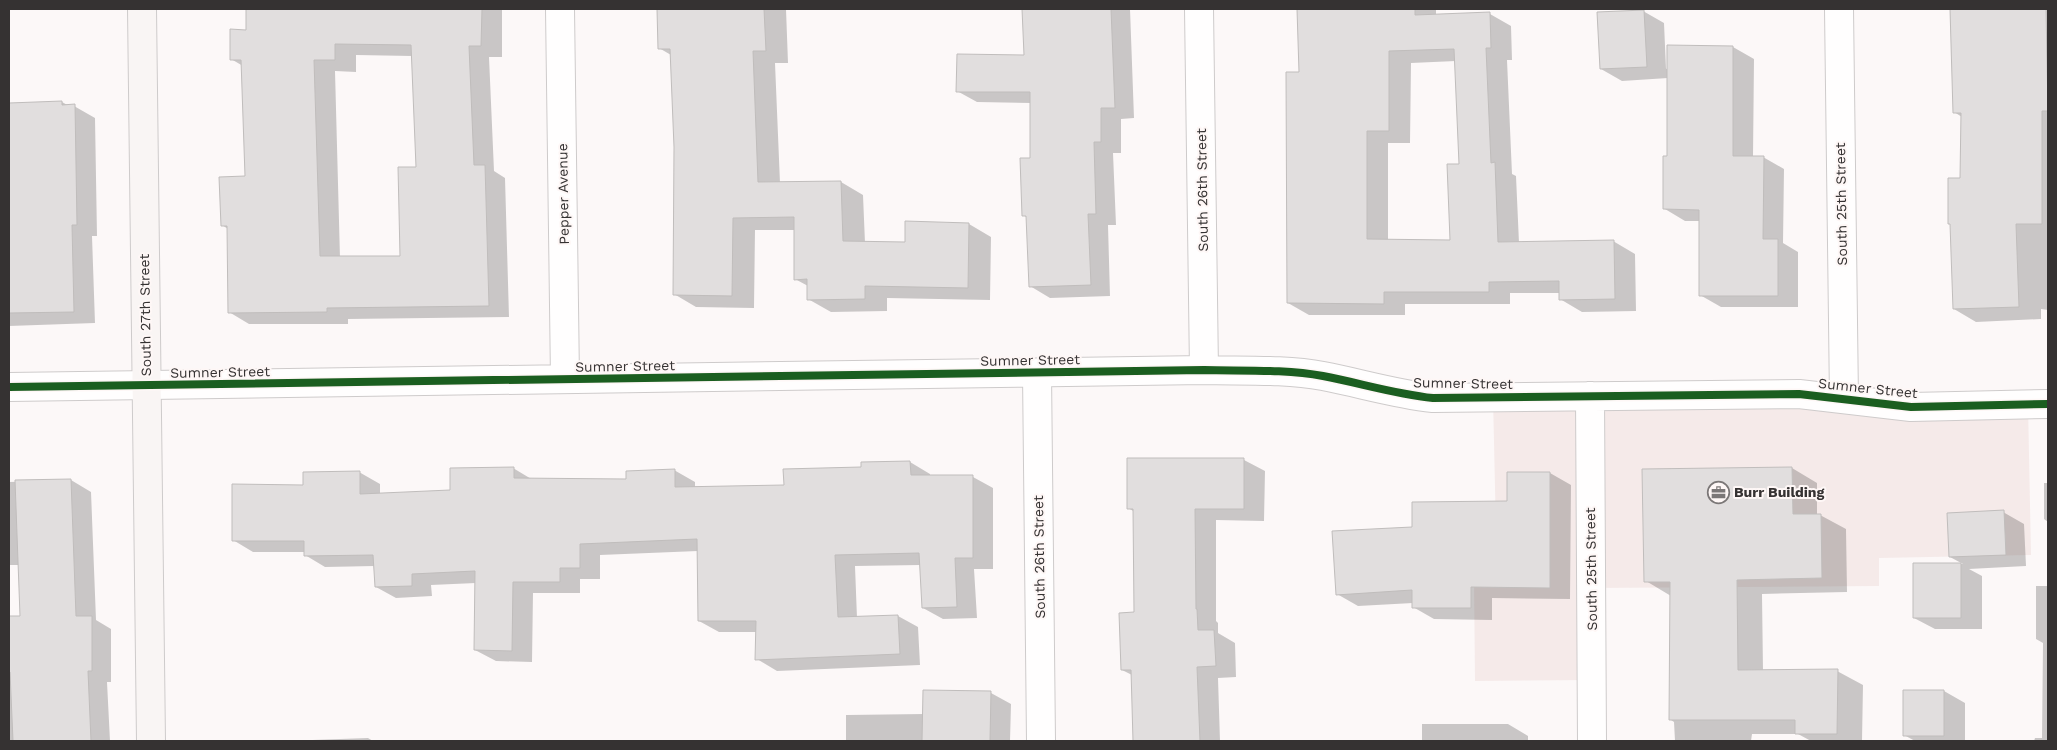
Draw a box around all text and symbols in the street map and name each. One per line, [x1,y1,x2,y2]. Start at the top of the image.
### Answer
street label: South 26th Street [1193,128,1211,252]
street label: South 25th Street [1832,142,1850,266]
street label: Pepper Avenue [554,143,572,245]
street label: South 27th Street [136,253,154,376]
street label: Sumner Street [980,351,1080,369]
street label: Sumner Street [575,357,675,375]
street label: Sumner Street [170,363,270,381]
street label: Sumner Street [1413,374,1513,392]
street label: Sumner Street [1817,375,1919,401]
office icon: Burr Building [1706,480,1730,504]
place label: Burr Building [1734,484,1824,500]
street label: South 26th Street [1030,495,1048,619]
street label: South 25th Street [1582,507,1600,631]

